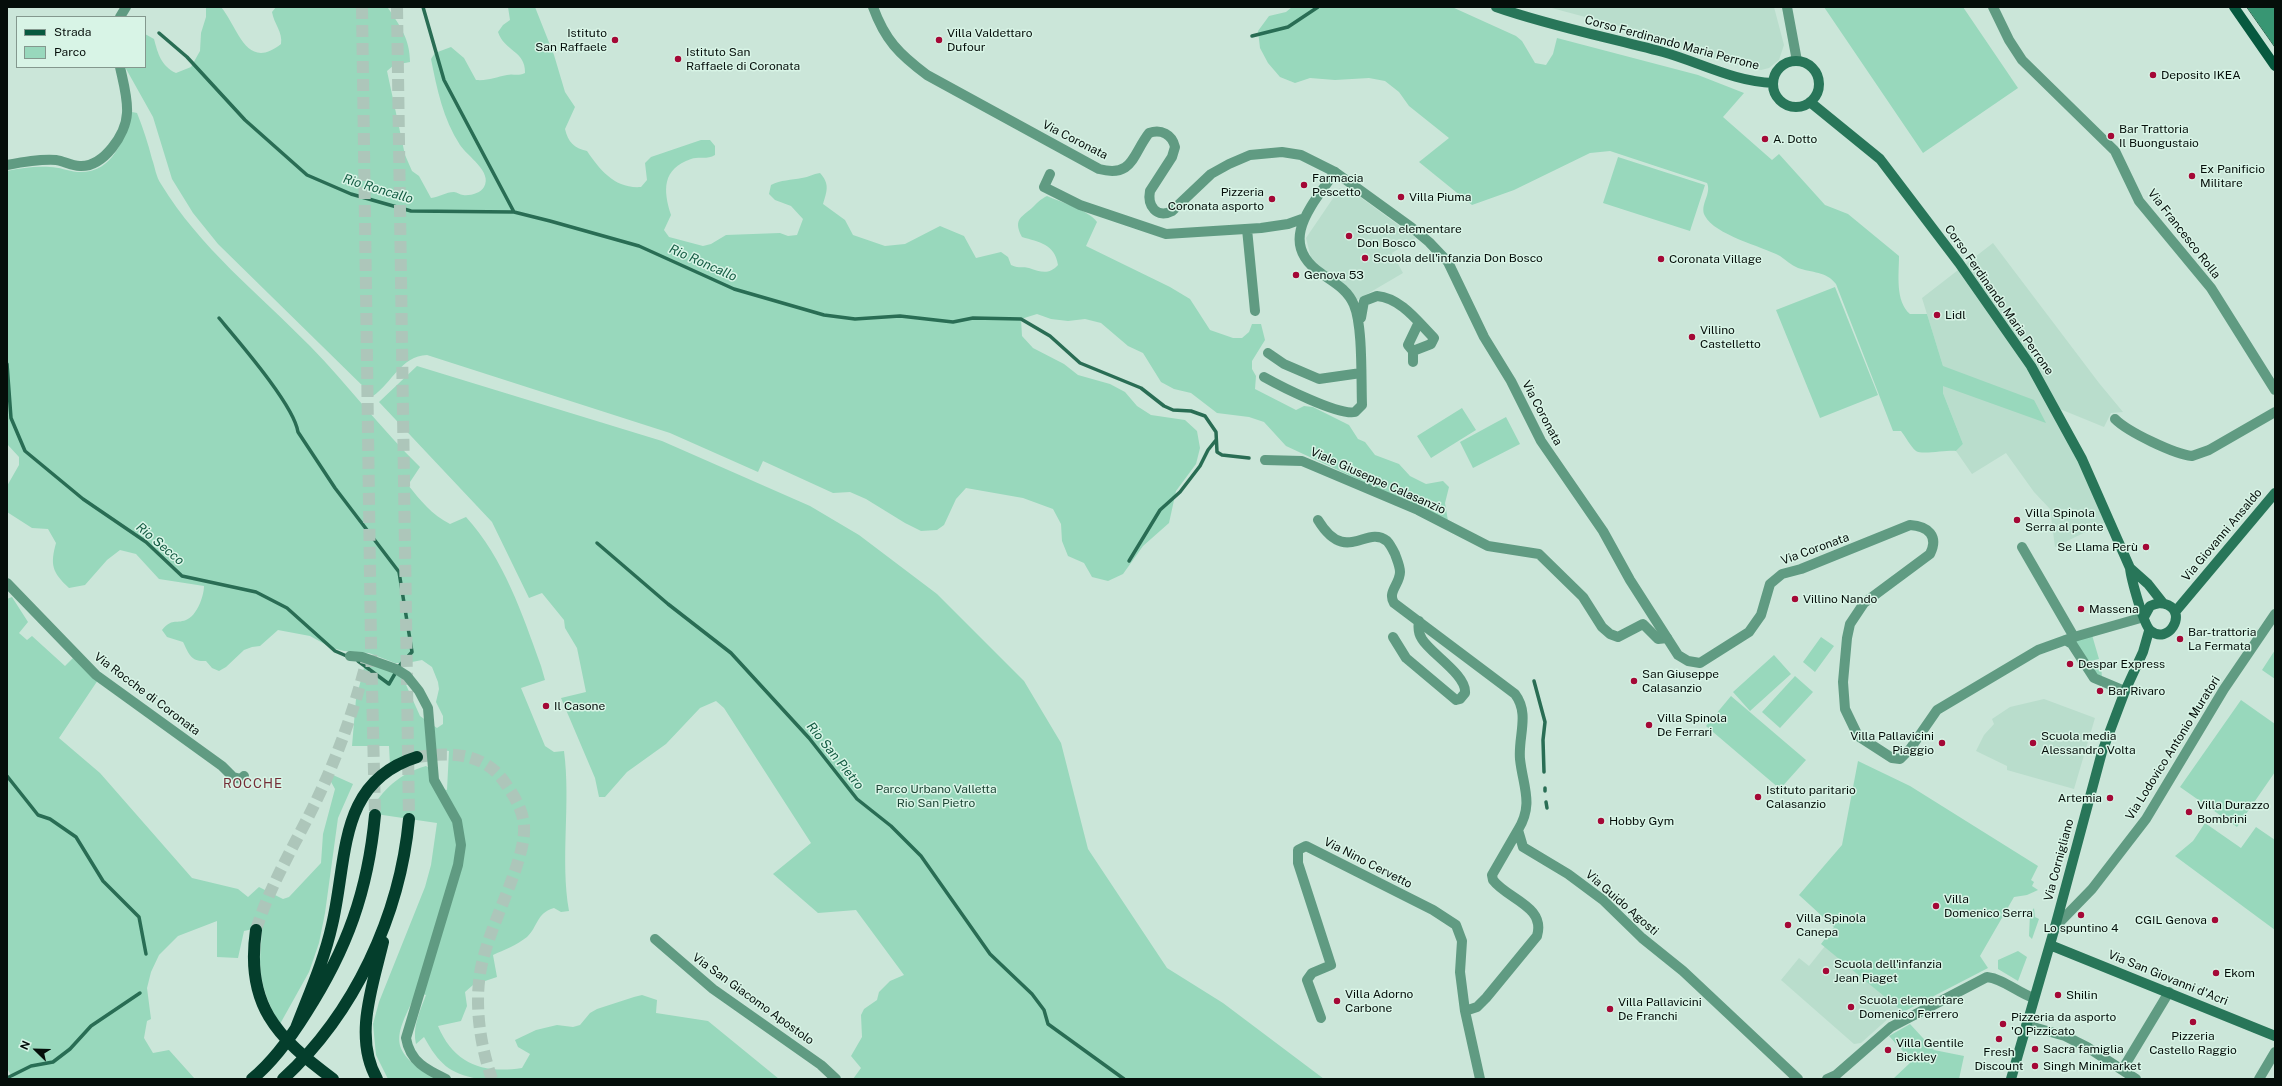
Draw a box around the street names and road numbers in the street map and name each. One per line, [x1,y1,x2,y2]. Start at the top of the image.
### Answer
street label: Corso Ferdinando Maria Perrone [1583,13,1761,73]
street label: Via Coronata [1040,117,1110,163]
street label: Via Francesco Rolla [2145,186,2223,282]
street label: Corso Ferdinando Maria Perrone [1941,222,2057,378]
street label: Via Coronata [1519,378,1565,448]
street label: Viale Giuseppe Calasanzio [1308,445,1448,517]
street label: Via Giovanni Ansaldo [2179,486,2265,584]
street label: Via Coronata [1779,530,1851,568]
street label: Via Rocche di Coronata [91,649,203,739]
street label: Via Lodovico Antonio Muratori [2123,674,2223,822]
street label: Via Cornigliano [2041,817,2077,903]
street label: Via Nino Cervetto [1322,835,1414,891]
street label: Via Guido Agosti [1582,867,1662,939]
street label: Via San Giovanni d'Acri [2106,947,2230,1009]
street label: Via San Giacomo Apostolo [689,950,817,1048]

